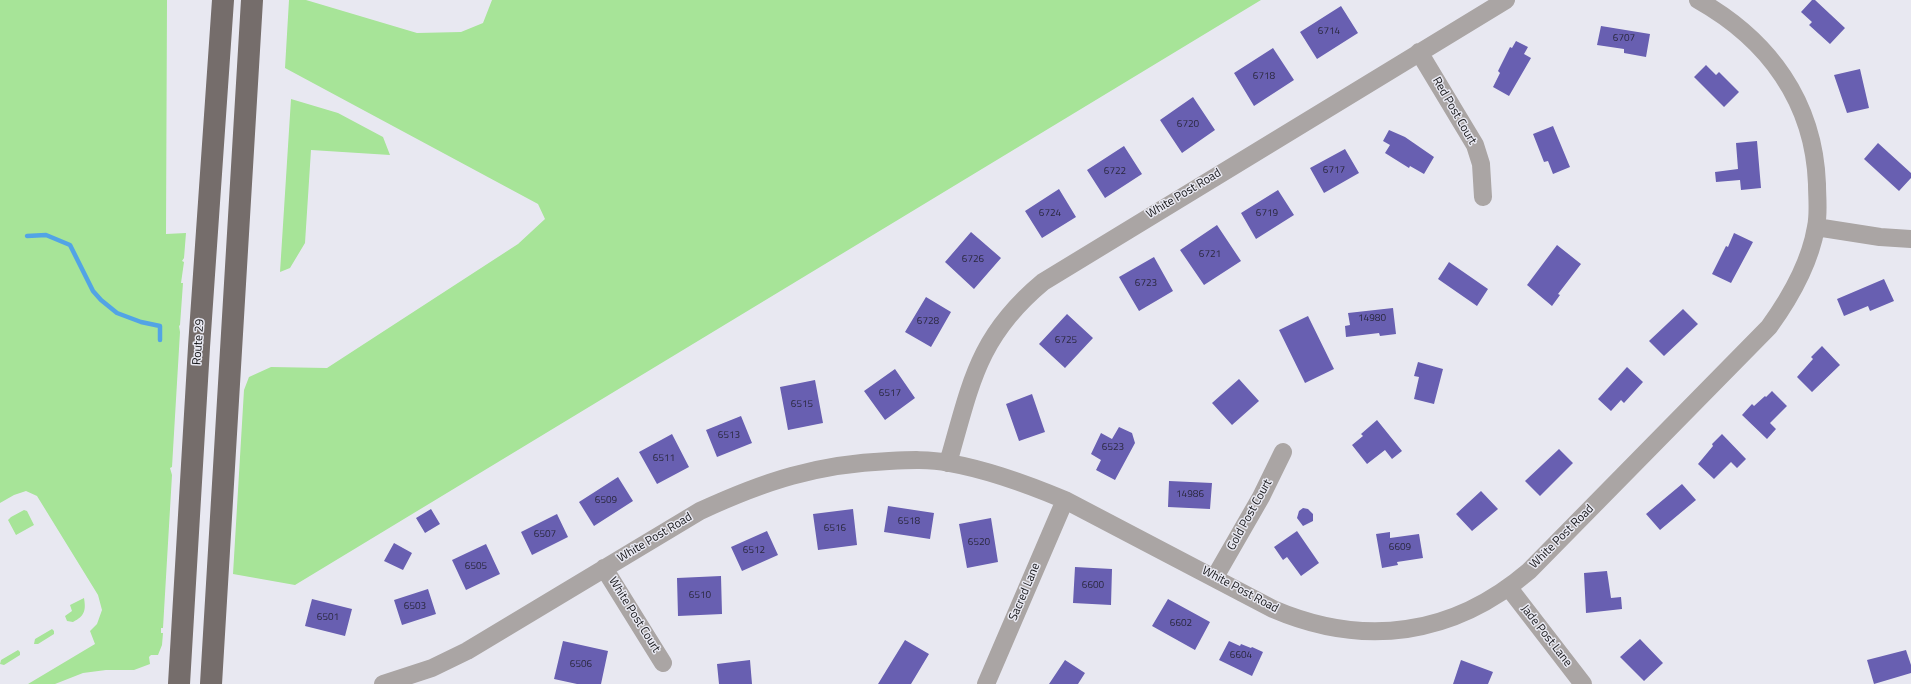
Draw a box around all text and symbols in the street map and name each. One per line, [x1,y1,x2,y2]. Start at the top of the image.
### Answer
house number: 6714 [1318,26,1340,38]
house number: 6707 [1613,33,1635,45]
house number: 6718 [1253,71,1275,83]
street label: Red Post Court [1429,75,1479,147]
house number: 6720 [1177,119,1199,131]
house number: 6717 [1323,165,1345,177]
house number: 6722 [1104,166,1126,178]
street label: White Post Road [1144,166,1224,222]
house number: 6724 [1039,208,1061,220]
house number: 6719 [1256,208,1278,220]
house number: 6721 [1199,249,1221,261]
house number: 6726 [962,254,984,266]
house number: 6723 [1135,278,1157,290]
house number: 14980 [1358,313,1386,325]
house number: 6728 [917,316,939,328]
street label: Route 29 [190,318,208,366]
house number: 6725 [1055,335,1077,347]
house number: 6517 [879,388,901,400]
house number: 6515 [791,399,813,411]
house number: 6513 [718,430,740,442]
house number: 6523 [1102,442,1124,454]
house number: 6511 [653,453,675,465]
street label: Gold Post Court [1225,477,1275,553]
house number: 14986 [1176,489,1204,501]
house number: 6509 [595,495,617,507]
street label: White Post Road [1527,502,1597,572]
street label: White Post Road [615,510,695,566]
house number: 6518 [898,516,920,528]
house number: 6516 [824,523,846,535]
house number: 6507 [534,529,556,541]
house number: 6520 [968,537,990,549]
house number: 6609 [1389,542,1411,554]
house number: 6512 [743,545,765,557]
house number: 6505 [465,561,487,573]
street label: Sacred Lane [1006,561,1044,623]
street label: White Post Road [1199,564,1281,616]
street label: White Post Court [605,575,663,655]
house number: 6600 [1082,580,1104,592]
house number: 6510 [689,590,711,602]
house number: 6503 [404,601,426,613]
street label: Jade Post Lane [1517,602,1575,670]
house number: 6501 [317,612,339,624]
house number: 6602 [1170,618,1192,630]
house number: 6604 [1230,650,1252,662]
house number: 6506 [570,659,592,671]

